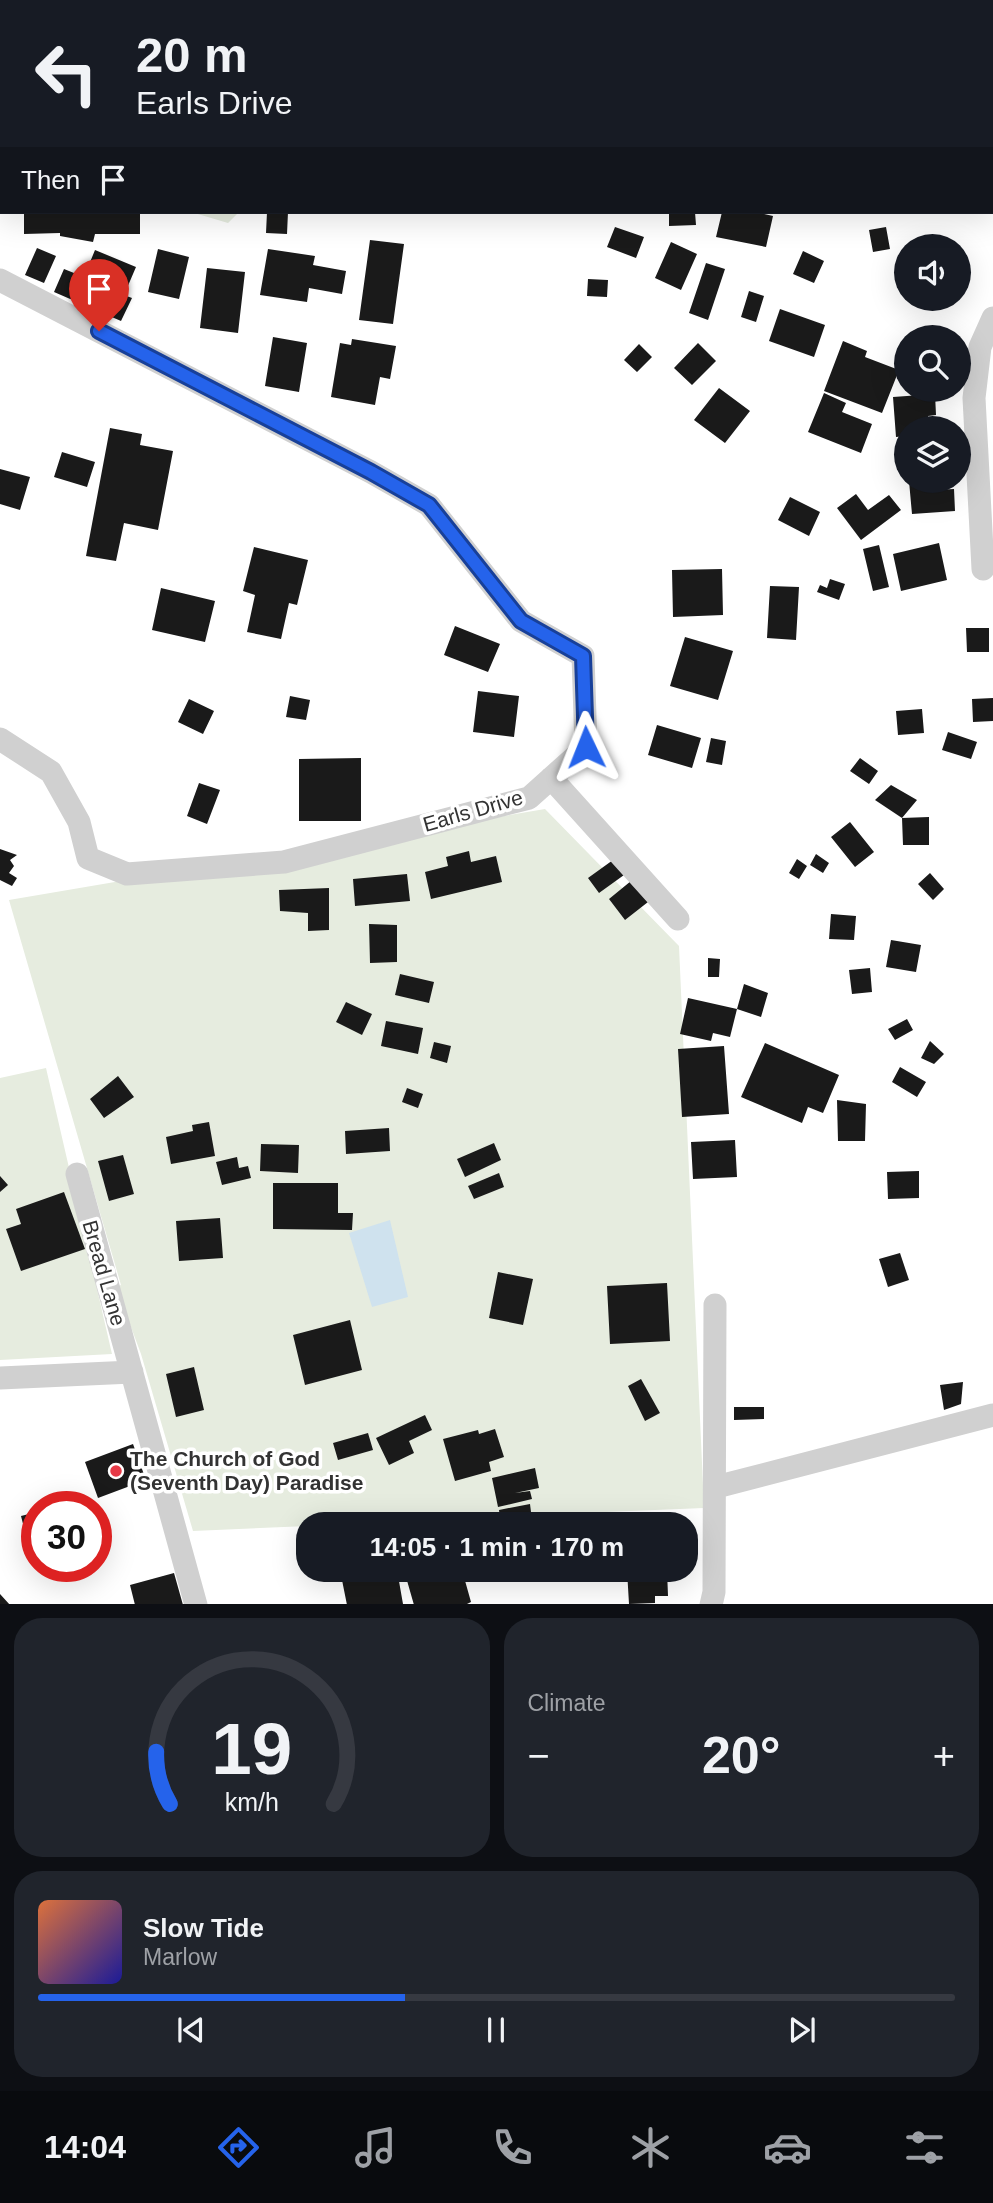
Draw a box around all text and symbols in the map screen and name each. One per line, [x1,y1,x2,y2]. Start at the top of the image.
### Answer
icon: left [21,28,112,119]
text: 20 m [136,28,248,82]
text: Earls Drive [136,85,292,121]
icon: arrive [94,161,132,199]
text: Then [21,165,80,195]
map controls [894,234,971,493]
button: sound [894,234,971,311]
pin [69,259,129,331]
icon: arrive [80,270,118,308]
button: search [894,325,971,402]
button: layers [894,416,971,493]
position arrow [549,710,623,784]
street label: Earls Drive [420,785,525,836]
street label: Bread Lane [78,1217,131,1328]
place label: The Church of God (Seventh Day) Paradise [130,1447,363,1494]
marker: The Church of God (Seventh Day) Paradise [108,1463,124,1479]
speed limit sign: 30 [21,1491,112,1582]
text: 14:05 · 1 min · 170 m [370,1532,624,1562]
text: Climate [528,1690,605,1716]
text: 19 [211,1708,292,1789]
text: 20° [702,1726,781,1784]
text: − [528,1735,550,1777]
text: + [933,1735,955,1777]
text: km/h [225,1787,279,1815]
text: Slow Tide [143,1913,264,1943]
text: Marlow [143,1944,217,1970]
icon: previous [172,2011,210,2049]
icon: pause [477,2011,515,2049]
icon: next [783,2011,821,2049]
icon: directions [214,2123,263,2172]
icon: music [351,2123,400,2172]
icon: phone [488,2123,537,2172]
icon: climate [626,2123,675,2172]
icon: car [763,2123,812,2172]
icon: filters [900,2123,949,2172]
text: 14:04 [44,2129,126,2165]

